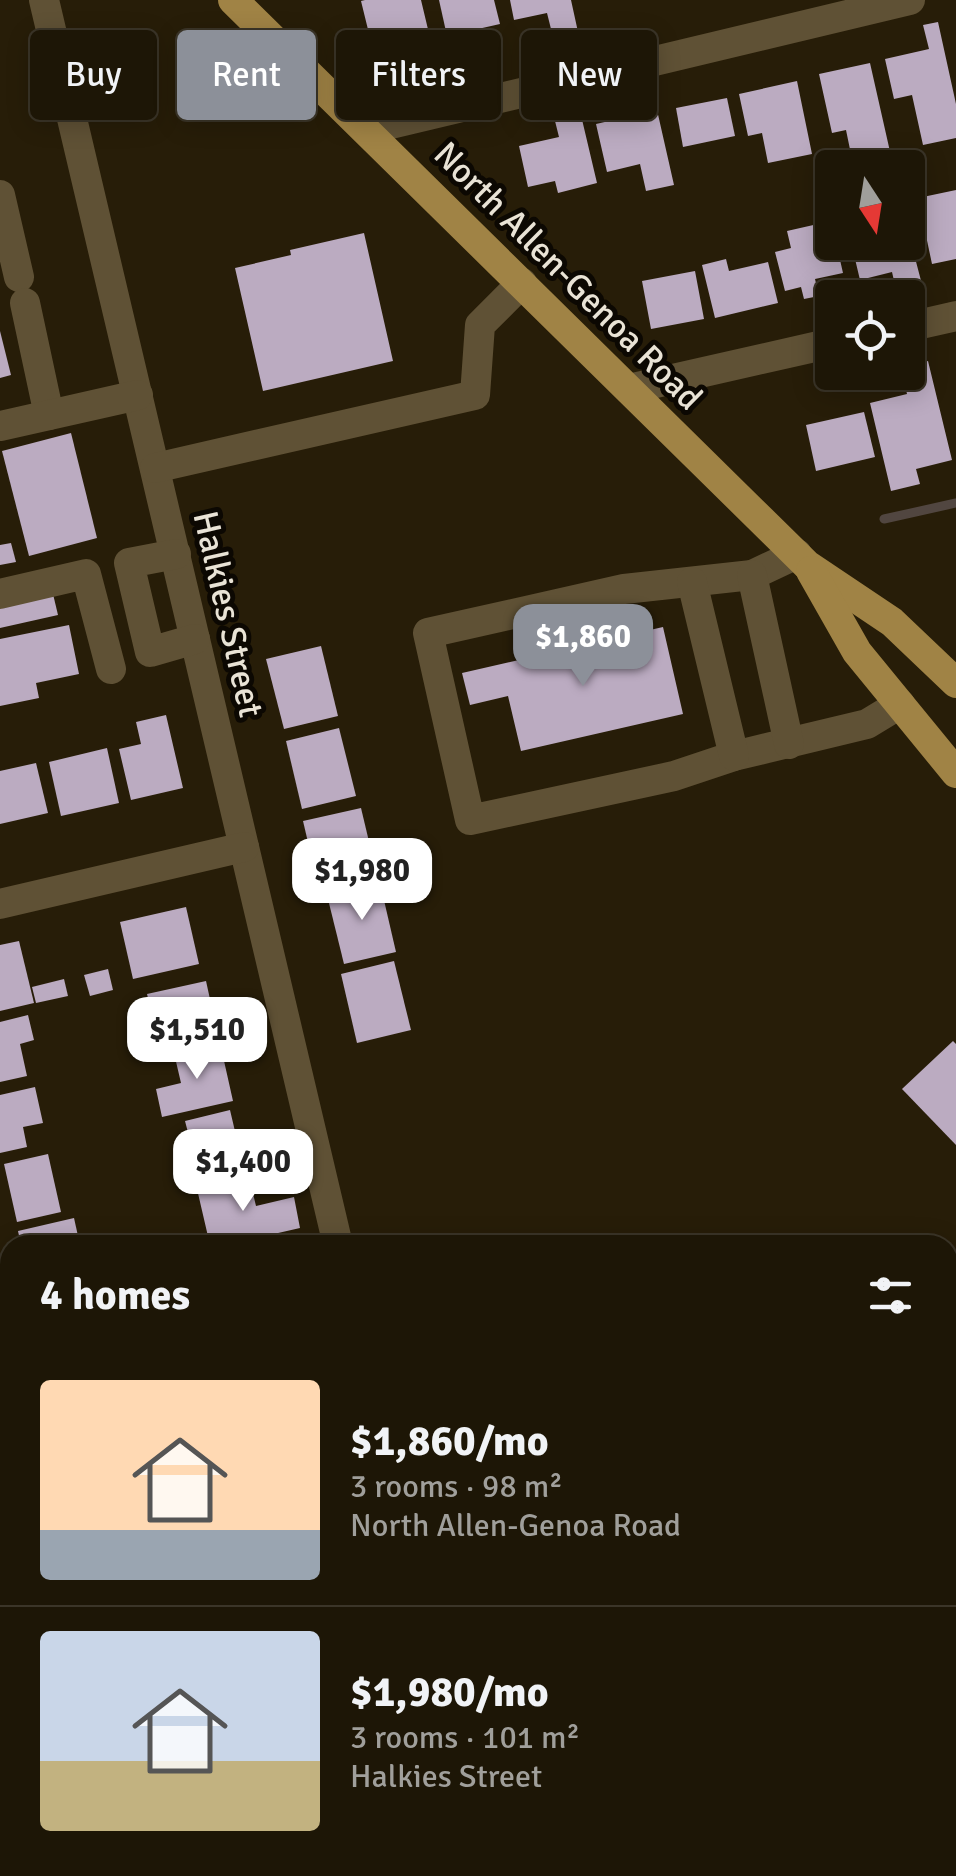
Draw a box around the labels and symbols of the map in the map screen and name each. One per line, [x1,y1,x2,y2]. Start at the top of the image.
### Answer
street label: North Allen-Genoa Road [425,133,711,419]
north arrow [815,150,925,260]
street label: Halkies Street [183,507,273,721]
pin: $1,860 [502,604,664,689]
pin: $1,980 [281,838,443,923]
pin: $1,510 [116,997,278,1082]
pin: $1,400 [162,1129,324,1214]

